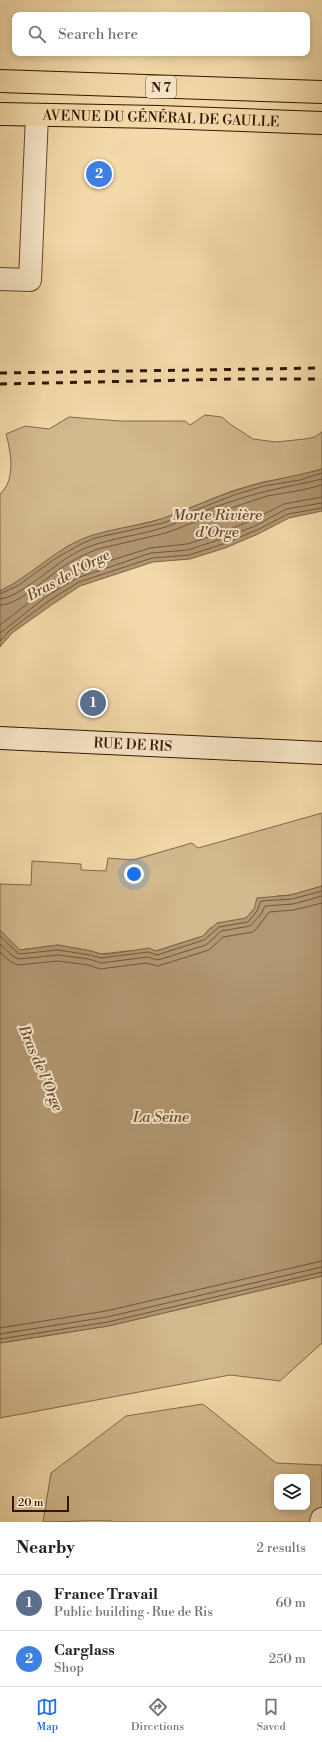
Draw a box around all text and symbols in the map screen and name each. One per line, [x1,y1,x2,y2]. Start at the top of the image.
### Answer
search box [12,12,310,56]
icon: search [26,23,48,45]
text: Search here [58,25,138,44]
road number: N 7 [146,76,176,98]
street label: AVENUE DU GÉNÉRAL DE GAULLE [41,107,280,131]
pin: 2 [86,159,112,189]
water label: Morte Rivière d'Orge [172,506,262,542]
water label: Bras de l'Orge [22,546,113,606]
pin: 1 [80,688,106,718]
street label: RUE DE RIS [93,734,173,756]
your location [124,864,144,884]
water label: Bras de l'Orge [13,1021,67,1114]
water label: La Seine [132,1108,189,1127]
map controls [274,1474,310,1510]
button: layers [274,1474,310,1510]
scale bar [12,1494,69,1513]
text: 20 m [18,1496,43,1510]
text: Nearby [16,1537,75,1559]
text: 2 results [257,1540,306,1556]
text: France Travail [54,1585,158,1604]
text: 1 [26,1595,32,1611]
text: 60 m [275,1595,306,1611]
text: Public building · Rue de Ris [54,1604,213,1620]
text: Carglass [54,1641,115,1660]
text: 2 [25,1651,33,1667]
text: 250 m [269,1651,306,1667]
text: Shop [54,1660,84,1676]
tab: Map [36,1696,58,1734]
tab: Directions [131,1696,184,1734]
tab: Saved [257,1696,286,1734]

